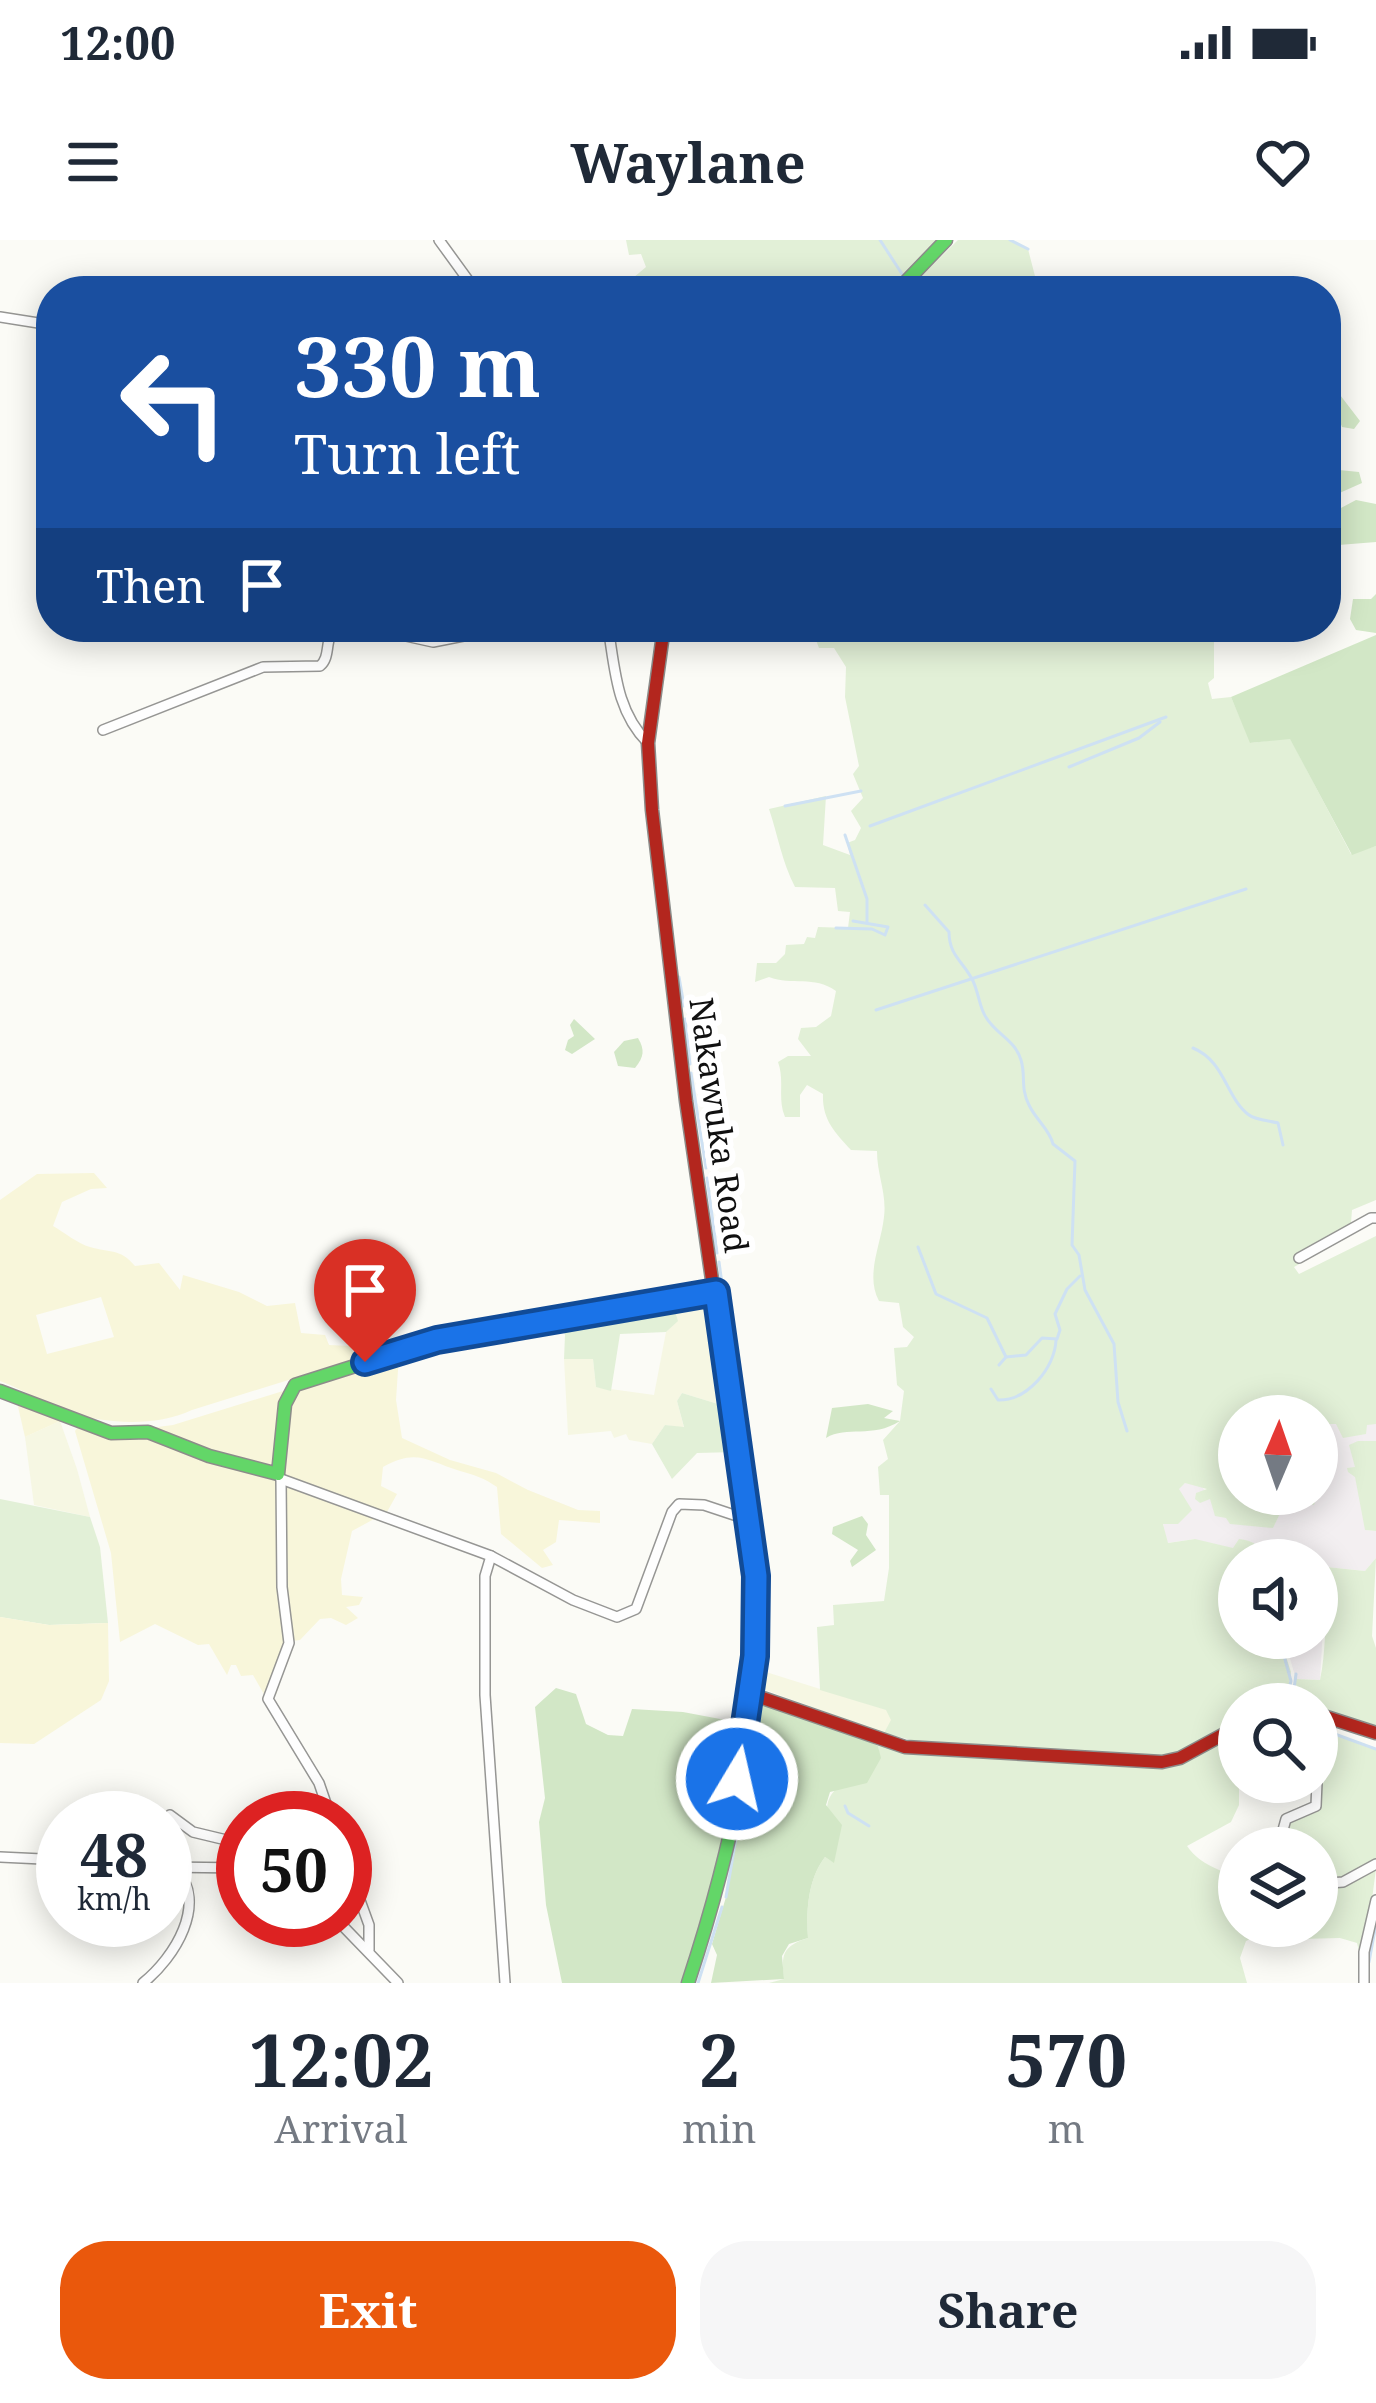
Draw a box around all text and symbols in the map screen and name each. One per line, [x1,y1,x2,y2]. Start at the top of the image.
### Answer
text: 12:00 [60,12,175,73]
text: Waylane [570,125,806,199]
icon: menu [60,129,126,195]
icon: heart [1250,129,1316,195]
text: 330 m [294,307,541,422]
icon: left [96,324,252,480]
text: Turn left [294,416,520,490]
icon: arrive [229,552,295,618]
text: Then [96,555,205,616]
street label: Nakawuka Road [679,995,760,1255]
pin [314,1239,416,1362]
icon: arrive [332,1257,398,1323]
north arrow [1218,1395,1338,1515]
map controls [1218,1395,1338,1947]
button: sound [1218,1539,1338,1659]
button: search [1218,1683,1338,1803]
position arrow [674,1716,800,1842]
speed limit sign: 50 [216,1791,372,1947]
text: 48 [80,1813,148,1895]
button: layers [1218,1827,1338,1947]
text: km/h [77,1878,151,1919]
text: 12:02 [249,2010,433,2108]
text: 2 [699,2010,740,2108]
text: 570 [1005,2010,1127,2108]
text: Arrival [274,2101,408,2154]
text: min [682,2101,757,2154]
text: m [1048,2101,1085,2154]
button: Exit [60,2241,676,2379]
button: Share [700,2241,1316,2379]

